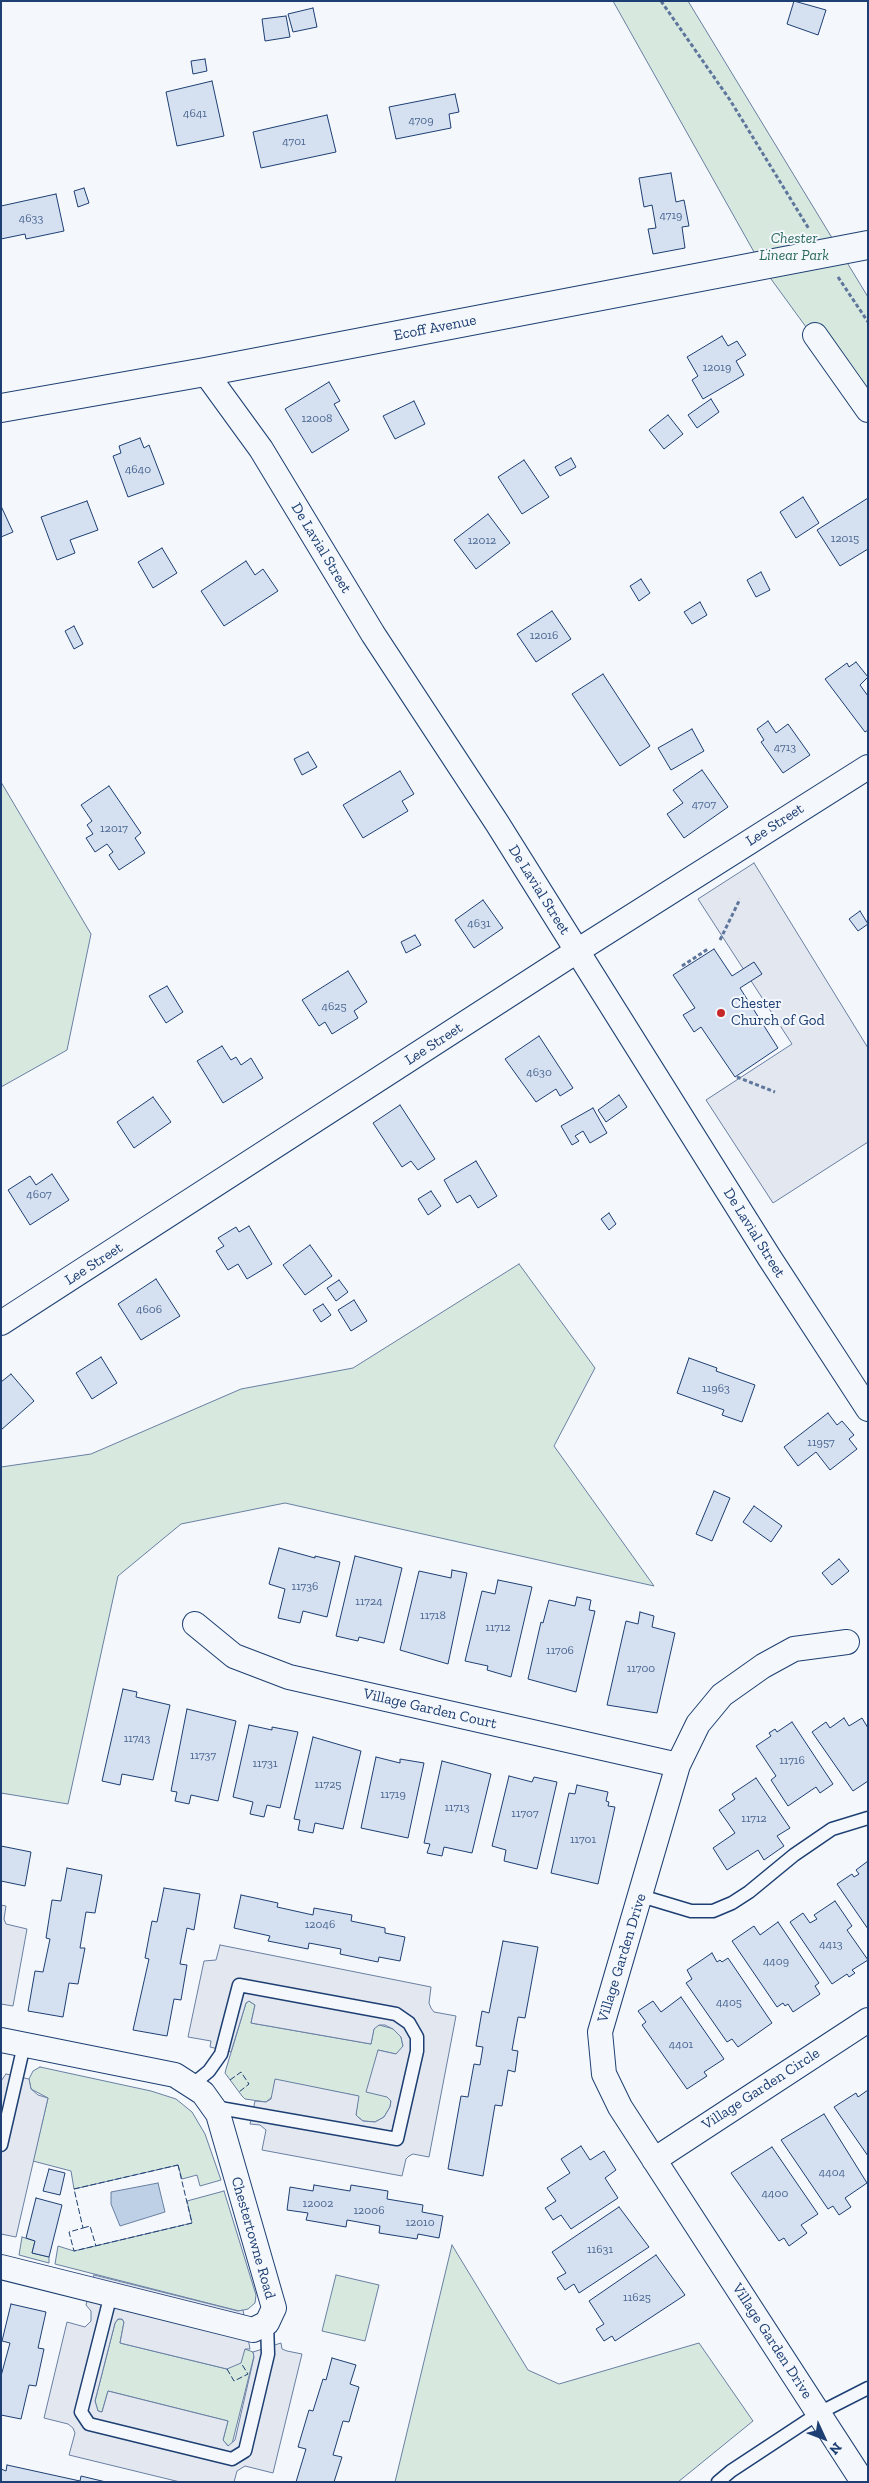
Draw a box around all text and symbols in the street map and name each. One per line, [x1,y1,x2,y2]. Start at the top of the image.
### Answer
house number: 4641 [183,107,207,121]
house number: 4709 [408,114,434,128]
house number: 4701 [282,135,306,149]
house number: 4719 [660,209,682,223]
house number: 4633 [19,212,43,226]
park label: Chester Linear Park [759,230,829,265]
street label: Ecoff Avenue [392,311,478,345]
house number: 12019 [703,361,731,375]
house number: 12008 [301,412,333,426]
house number: 4640 [125,463,151,477]
street label: De Lavial Street [287,500,355,596]
house number: 12015 [831,532,859,546]
house number: 12012 [468,534,496,548]
house number: 12016 [530,629,558,643]
house number: 4713 [774,741,796,755]
house number: 4707 [692,798,716,812]
street label: Lee Street [743,800,807,850]
house number: 12017 [100,822,128,836]
street label: De Lavial Street [504,842,574,938]
house number: 4631 [467,917,491,931]
place label: Chester Church of God [731,995,825,1030]
house number: 4625 [321,1000,347,1014]
marker: Chester Church of God [715,1007,727,1019]
street label: Lee Street [402,1019,466,1069]
house number: 4630 [526,1066,552,1080]
street label: De Lavial Street [719,1185,789,1281]
house number: 4607 [26,1188,52,1202]
street label: Lee Street [62,1239,126,1289]
house number: 4606 [136,1303,162,1317]
house number: 11963 [702,1382,730,1396]
house number: 11957 [807,1436,835,1450]
house number: 11736 [292,1580,318,1594]
house number: 11724 [355,1595,383,1609]
house number: 11718 [420,1609,446,1623]
house number: 11712 [485,1621,511,1635]
house number: 11706 [546,1644,574,1658]
house number: 11700 [627,1662,655,1676]
street label: Village Garden Court [362,1685,498,1733]
house number: 11743 [124,1732,150,1746]
house number: 11737 [190,1749,216,1763]
house number: 11716 [779,1754,805,1768]
house number: 11731 [252,1757,278,1771]
house number: 11725 [314,1778,342,1792]
house number: 11719 [380,1788,406,1802]
house number: 11713 [444,1801,470,1815]
house number: 11707 [511,1807,539,1821]
house number: 11712 [741,1812,767,1826]
house number: 11701 [570,1833,596,1847]
street label: Village Garden Drive [594,1891,650,2025]
house number: 12046 [305,1918,335,1932]
house number: 4413 [819,1938,843,1952]
house number: 4409 [763,1955,789,1969]
house number: 4405 [716,1996,742,2010]
house number: 4401 [669,2038,693,2052]
street label: Village Garden Circle [699,2044,823,2134]
house number: 4404 [819,2166,845,2180]
street label: Chestertowne Road [227,2175,279,2301]
house number: 4400 [762,2187,788,2201]
house number: 12002 [303,2197,333,2211]
house number: 12006 [354,2204,384,2218]
house number: 12010 [405,2216,435,2230]
house number: 11631 [587,2243,613,2257]
street label: Village Garden Drive [728,2280,816,2402]
house number: 11625 [623,2291,651,2305]
north arrow [799,2413,849,2463]
text: N [825,2439,845,2458]

